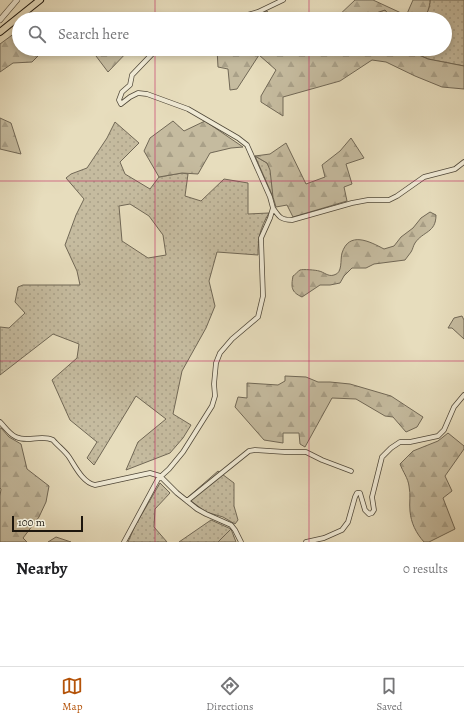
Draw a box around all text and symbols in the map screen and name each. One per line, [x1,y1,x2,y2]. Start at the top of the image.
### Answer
search box [12,12,452,56]
icon: search [26,23,48,45]
text: Search here [58,24,129,44]
scale bar [12,514,83,533]
text: 100 m [18,515,45,530]
text: Nearby [16,557,67,580]
text: 0 results [403,560,448,577]
tab: Map [61,675,83,714]
tab: Directions [206,675,254,714]
tab: Saved [376,675,403,714]

